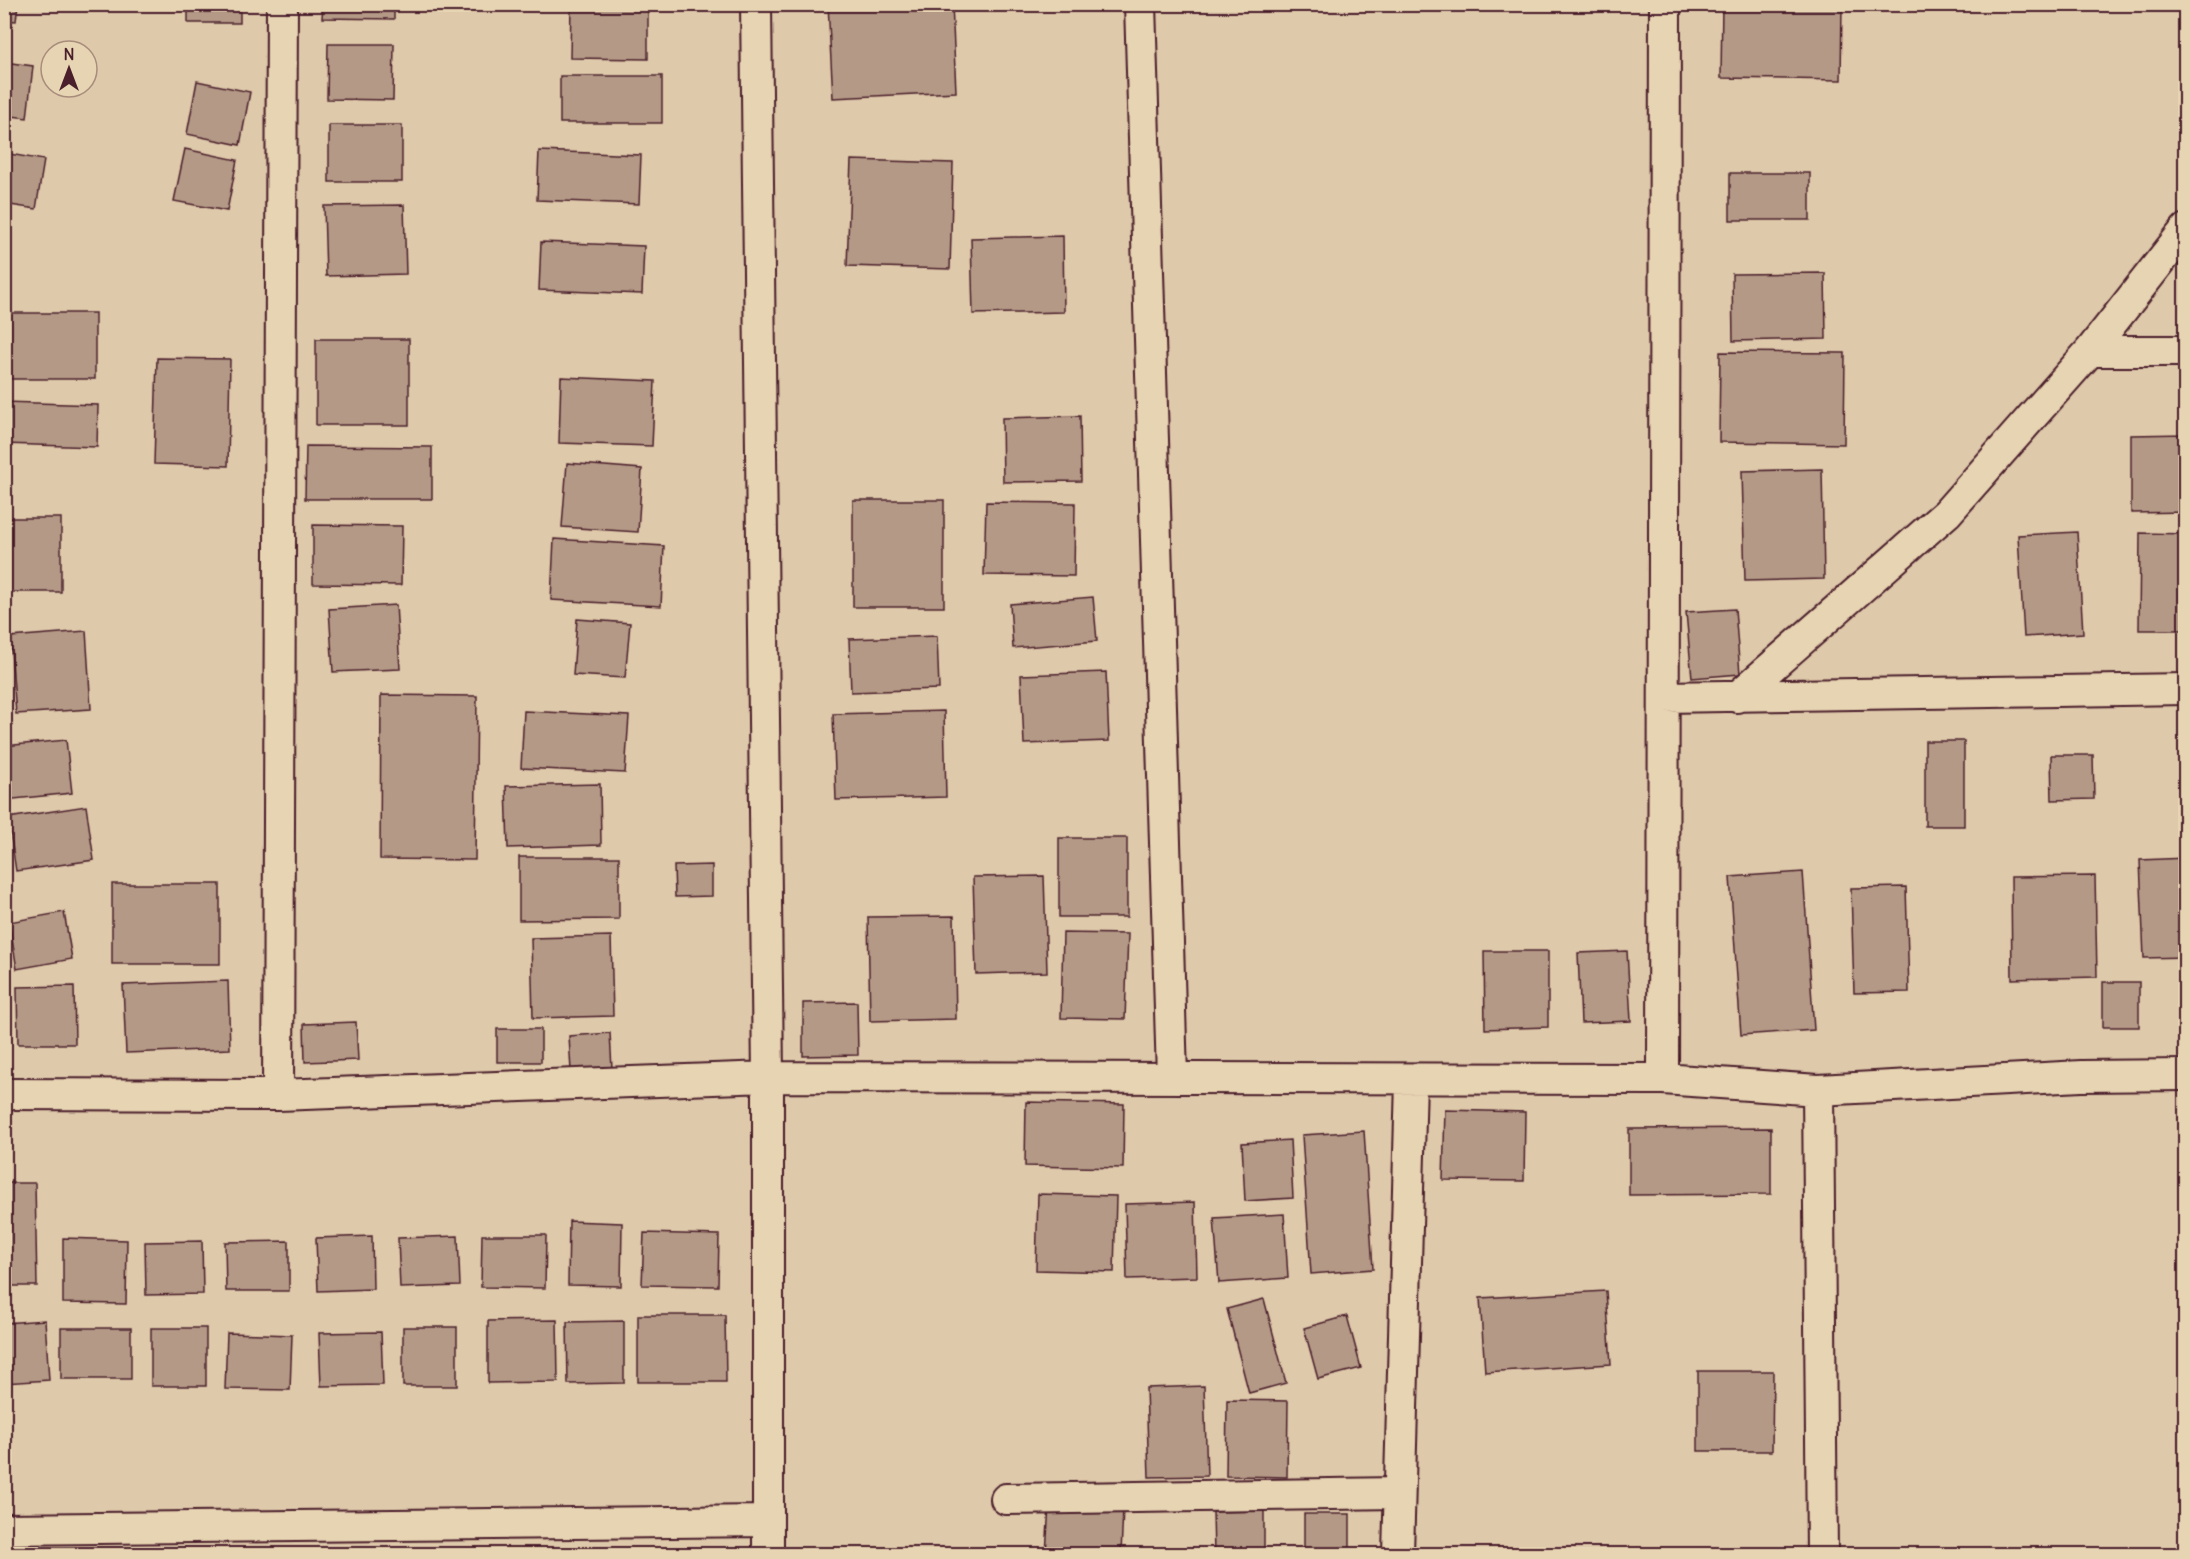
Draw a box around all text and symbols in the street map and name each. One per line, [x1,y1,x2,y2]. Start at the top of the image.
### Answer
north arrow [39,39,99,99]
text: N [63,44,75,64]

